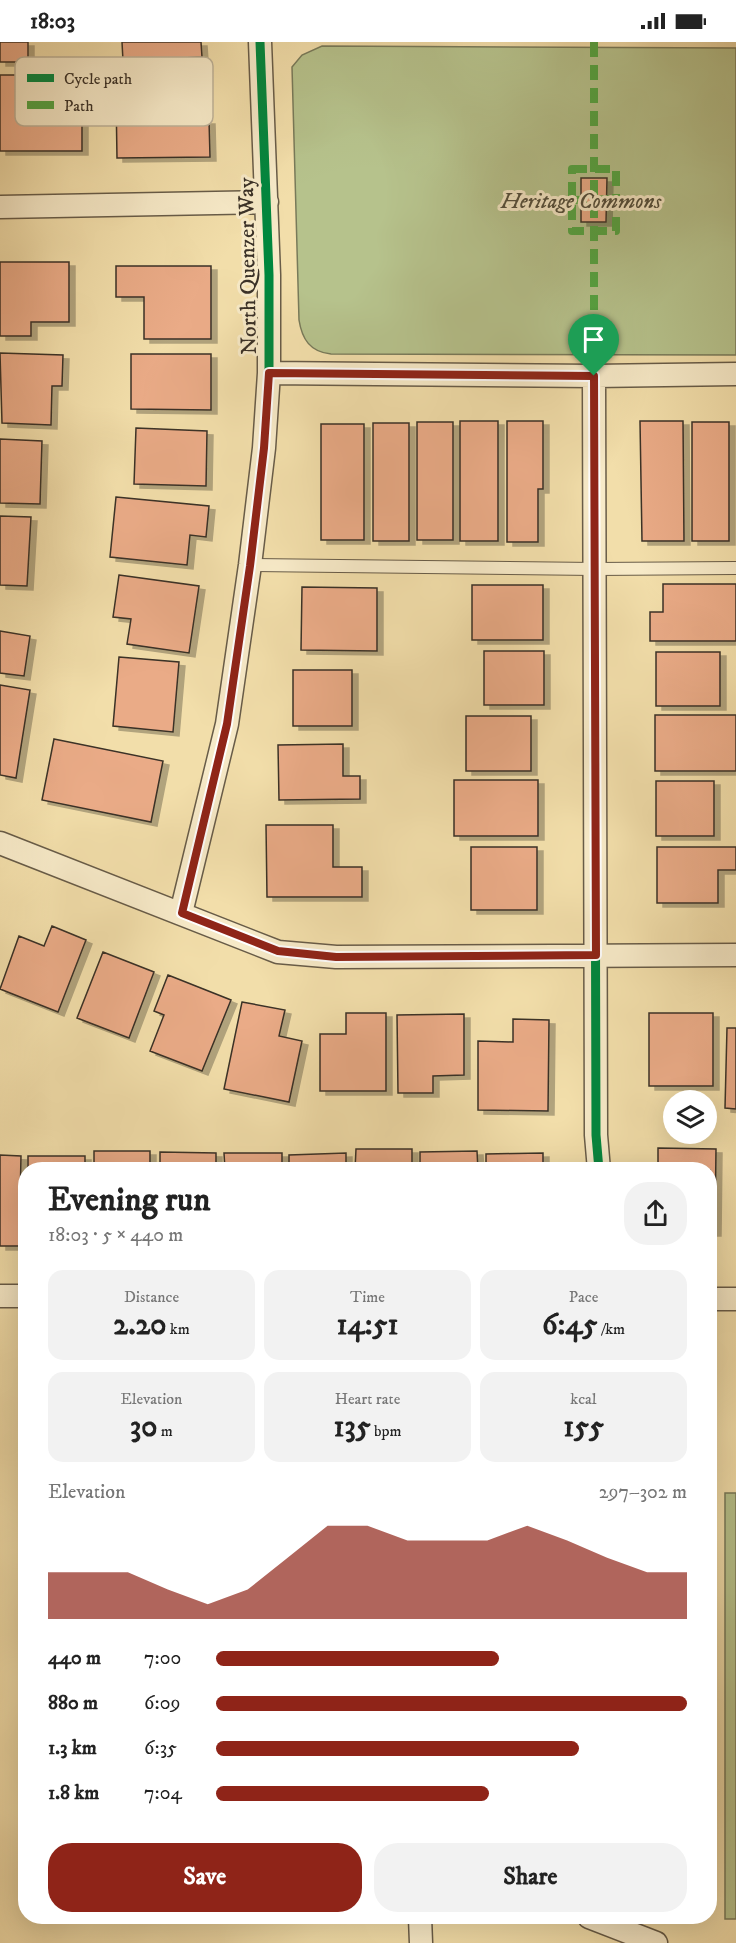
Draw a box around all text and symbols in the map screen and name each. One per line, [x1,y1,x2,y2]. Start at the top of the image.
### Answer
text: 18:03 [30,8,75,35]
legend [15,57,213,126]
text: Cycle path [64,69,133,89]
text: Path [64,96,94,116]
street label: North Quenzer Way [233,177,263,355]
park label: Heritage Commons [500,188,662,215]
pin [568,314,619,376]
icon: arrive [577,323,610,356]
map controls [663,1090,717,1144]
button: layers [663,1090,717,1144]
text: Evening run [48,1180,210,1221]
button: share [624,1182,687,1245]
text: 18:03 · 5 × 440 m [48,1223,183,1248]
text: Distance [124,1287,179,1307]
text: Time [350,1287,385,1307]
text: Pace [569,1287,598,1307]
text: 2.20 [113,1307,166,1344]
text: 14:51 [336,1307,399,1344]
text: 6:45 [542,1307,597,1344]
text: km [166,1319,190,1339]
text: /km [597,1319,625,1339]
text: Elevation [121,1389,182,1409]
text: Heart rate [335,1389,400,1409]
text: kcal [570,1389,597,1409]
text: 30 [130,1409,157,1446]
text: 135 [333,1409,371,1446]
text: 155 [563,1409,604,1446]
text: m [157,1421,173,1441]
text: bpm [371,1421,402,1441]
text: Elevation [48,1480,125,1505]
text: 297–302 m [599,1480,687,1505]
text: 440 m [48,1646,101,1671]
text: 7:00 [144,1646,181,1671]
text: 880 m [48,1691,98,1716]
text: 6:09 [144,1691,180,1716]
text: 1.3 km [48,1736,97,1761]
text: 6:35 [144,1736,177,1761]
text: 1.8 km [48,1781,99,1806]
text: 7:04 [144,1781,182,1806]
button: Save [48,1843,362,1912]
button: Share [374,1843,687,1912]

